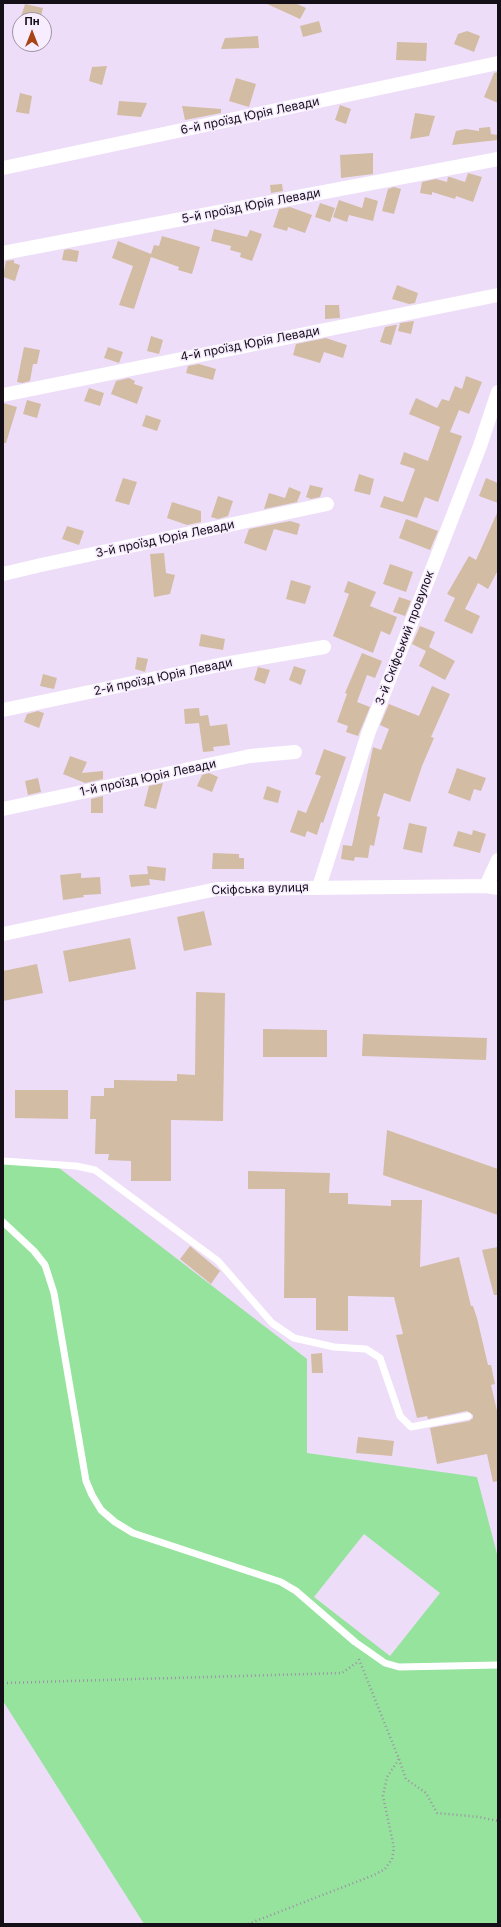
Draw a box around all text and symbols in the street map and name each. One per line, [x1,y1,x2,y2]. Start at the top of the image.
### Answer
north arrow [12,12,52,52]
text: Пн [24,14,40,28]
street label: 6-й проїзд Юрія Левади [179,94,321,138]
street label: 5-й проїзд Юрія Левади [180,185,322,227]
street label: 4-й проїзд Юрія Левади [179,323,321,365]
street label: 3-й проїзд Юрія Левади [94,517,236,561]
street label: 3-й Скіфський провулок [373,569,437,707]
street label: 2-й проїзд Юрія Левади [92,655,234,699]
street label: 1-й проїзд Юрія Левади [79,757,217,799]
street label: Скіфська вулиця [211,880,309,898]

